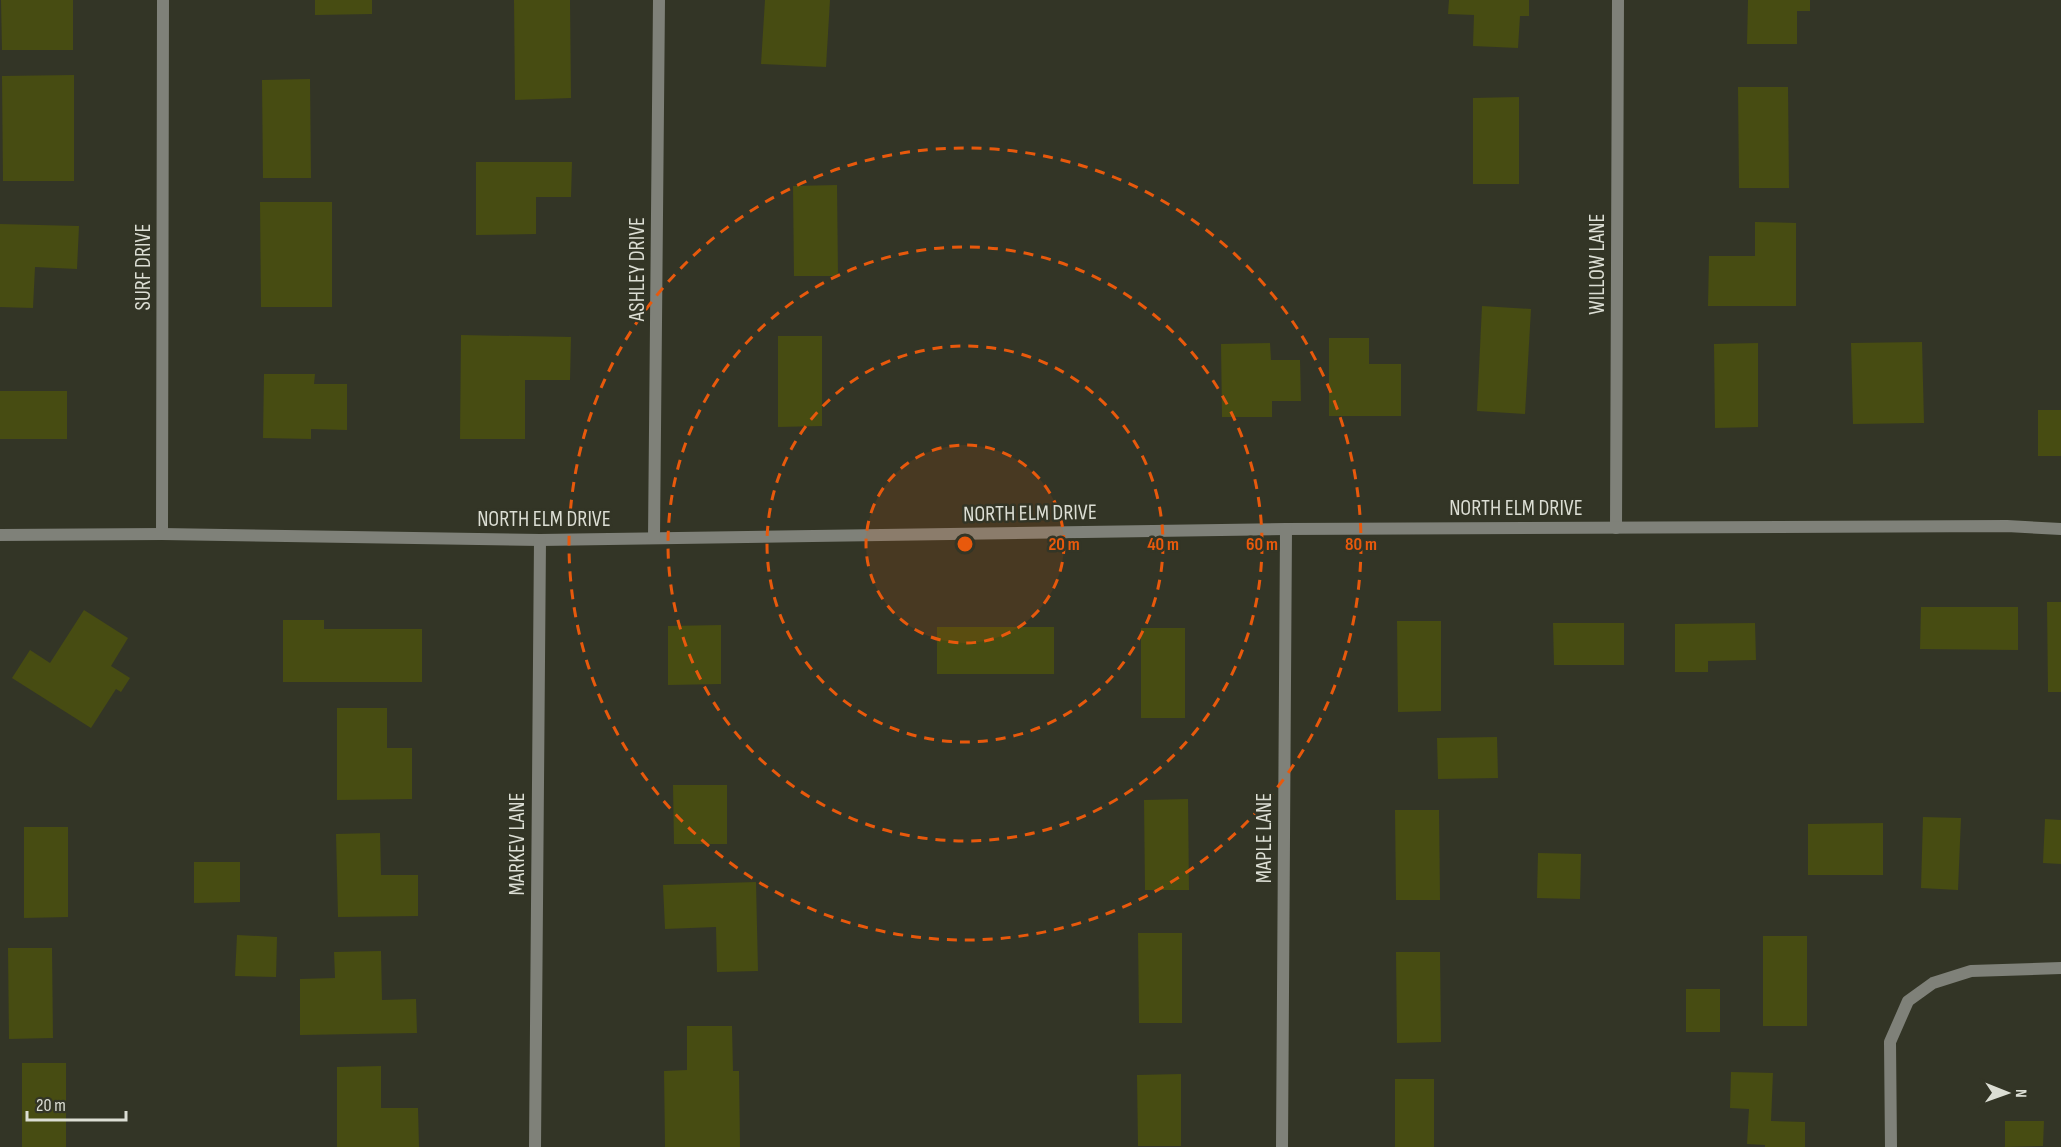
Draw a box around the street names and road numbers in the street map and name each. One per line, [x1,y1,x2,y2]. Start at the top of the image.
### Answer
street label: WILLOW LANE [1584,213,1611,315]
street label: ASHLEY DRIVE [624,217,651,322]
street label: SURF DRIVE [130,223,157,311]
street label: NORTH ELM DRIVE [1449,495,1583,522]
street label: NORTH ELM DRIVE [963,499,1097,528]
street label: NORTH ELM DRIVE [477,506,611,533]
street label: MARKEV LANE [504,792,531,896]
street label: MAPLE LANE [1251,793,1278,883]

